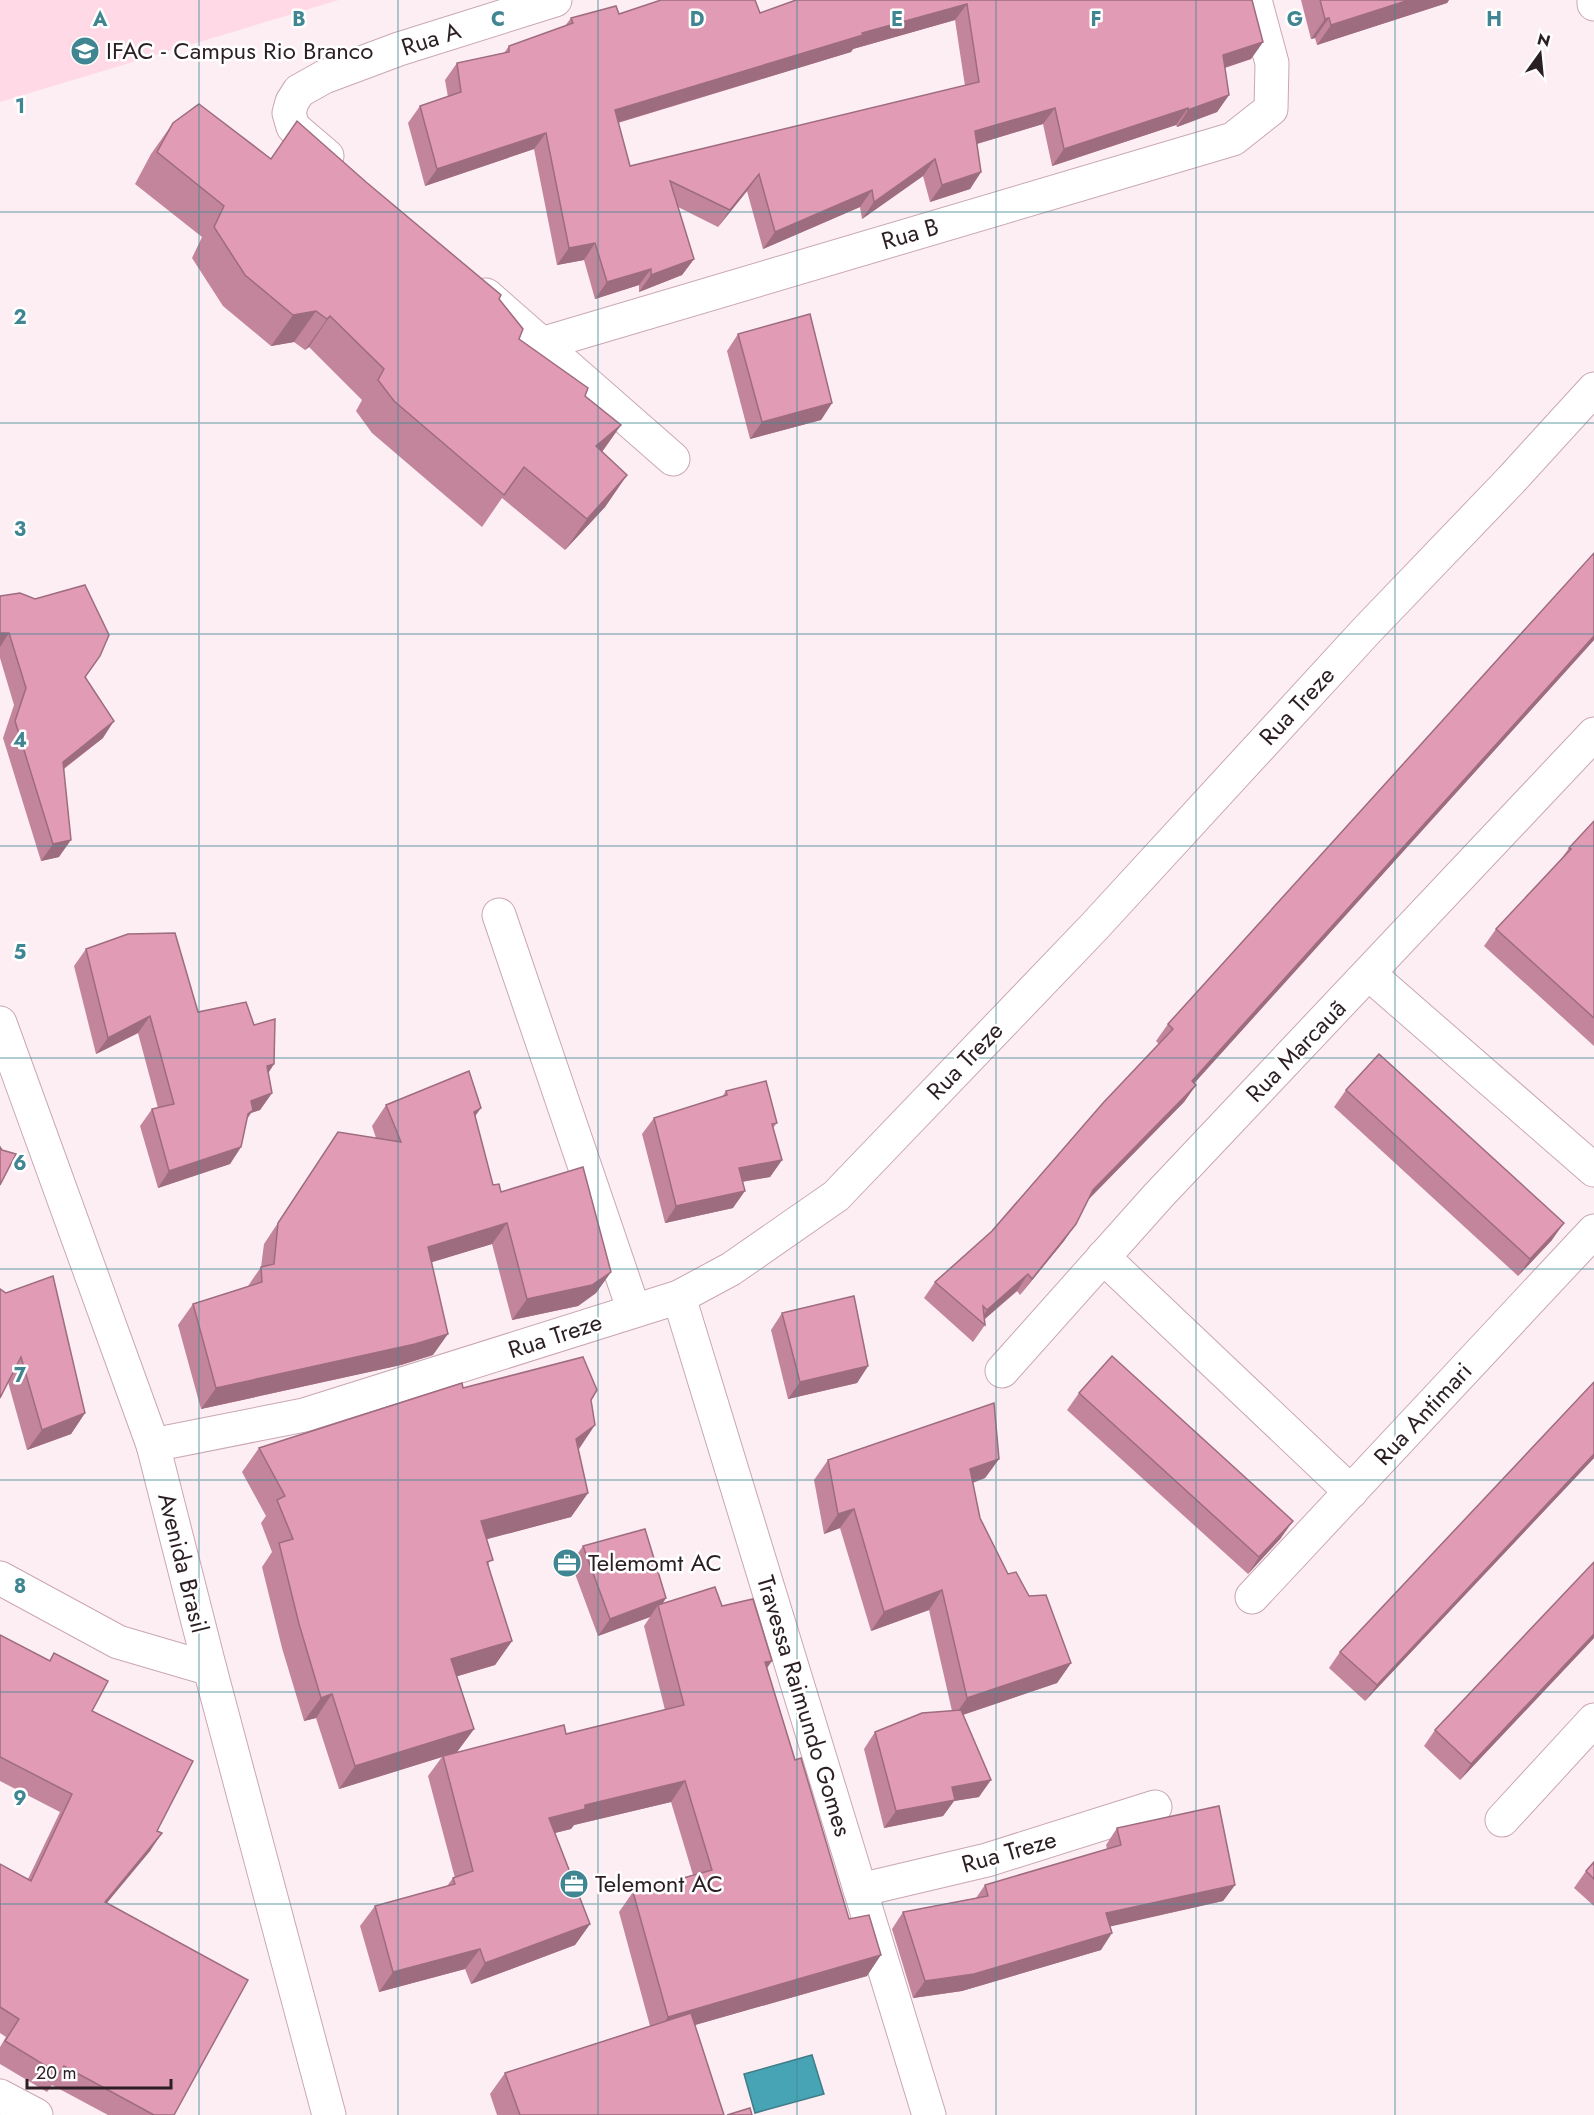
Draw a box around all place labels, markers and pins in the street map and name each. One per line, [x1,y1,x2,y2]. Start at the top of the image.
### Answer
place label: IFAC - Campus Rio Branco [106,33,373,68]
school or university icon: IFAC - Campus Rio Branco [69,35,101,67]
place label: Telemomt AC [588,1545,722,1580]
office icon: Telemomt AC [551,1547,583,1579]
place label: Telemont AC [595,1866,723,1901]
office icon: Telemont AC [558,1868,590,1900]

